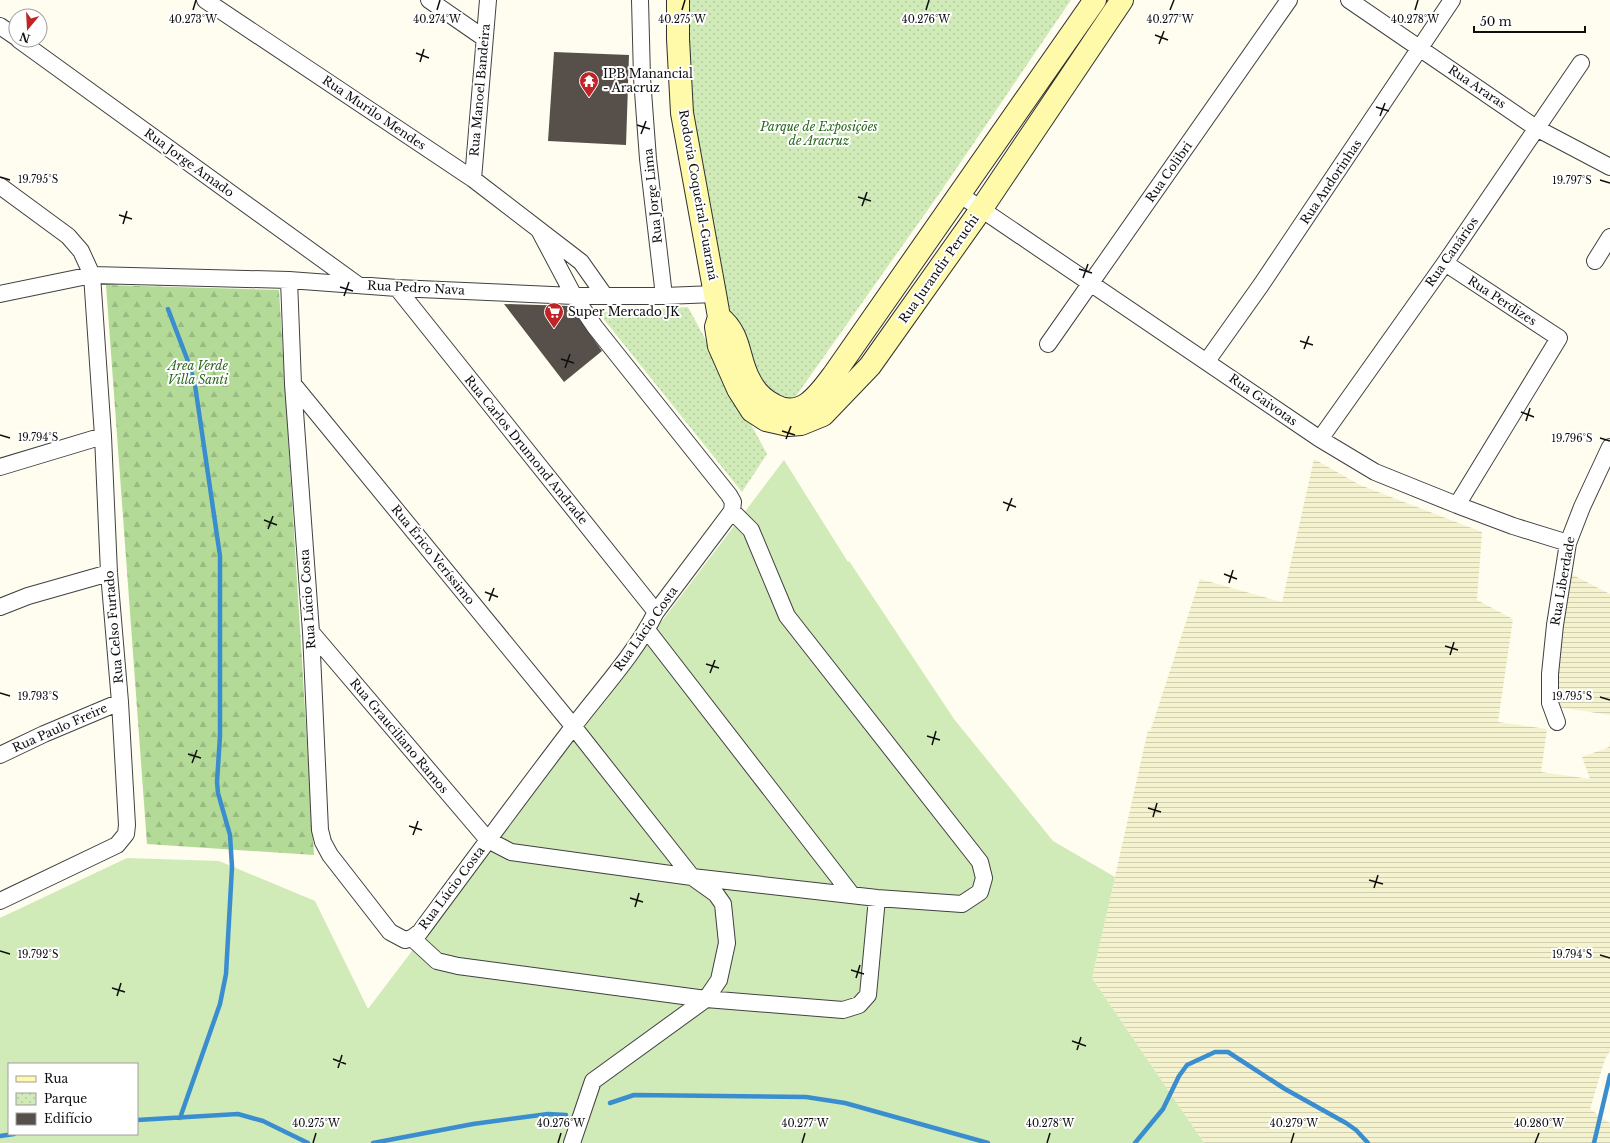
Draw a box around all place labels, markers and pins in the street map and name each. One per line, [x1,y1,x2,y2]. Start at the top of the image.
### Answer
place label: IPB Manancial - Aracruz [603,66,693,95]
temple icon: IPB Manancial - Aracruz [578,70,600,98]
supermarket icon: Super Mercado JK [543,301,565,329]
place label: Super Mercado JK [568,304,680,319]

